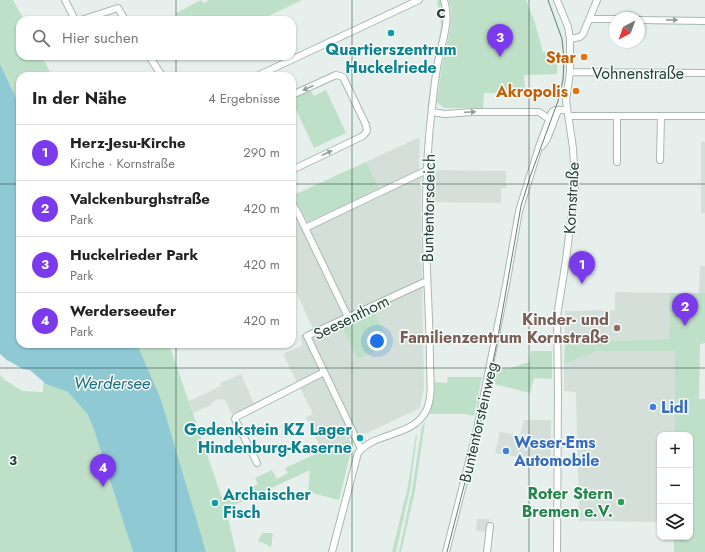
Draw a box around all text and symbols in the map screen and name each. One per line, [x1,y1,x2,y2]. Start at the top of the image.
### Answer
text: C [436,4,446,23]
north arrow [609,12,645,48]
search box [16,16,296,60]
one-way arrow [666,17,679,23]
pin: 3 [487,24,513,57]
icon: search [30,27,52,49]
text: Hier suchen [62,27,139,49]
marker: Quartierszentrum Huckelriede [386,28,396,38]
place label: Quartierszentrum Huckelriede [325,38,457,79]
place label: Star [546,46,576,69]
marker: Star [579,52,589,62]
street label: Vohnenstraße [592,62,684,85]
place label: Akropolis [495,80,568,103]
one-way arrow [302,85,314,91]
text: In der Nähe [32,86,127,110]
marker: Akropolis [571,86,581,96]
text: 4 Ergebnisse [208,89,280,108]
one-way arrow [464,109,477,115]
text: Herz-Jesu-Kirche [70,132,186,154]
text: 1 [42,143,48,162]
text: 290 m [243,143,280,162]
one-way arrow [321,150,333,156]
text: Kirche · Kornstraße [70,154,175,173]
street label: Buntentorsdeich [416,154,441,262]
street label: Kornstraße [558,162,585,235]
text: Valckenburghstraße [70,188,210,210]
text: 2 [41,199,49,218]
text: 420 m [243,199,280,218]
text: Park [70,210,93,229]
text: Huckelrieder Park [70,244,198,266]
pin: 1 [569,251,595,284]
text: 3 [41,255,49,274]
text: 420 m [243,255,280,274]
text: Park [70,266,93,285]
street label: Seesenthom [309,289,393,346]
pin: 2 [672,293,698,326]
text: Werderseeufer [70,300,176,322]
place label: Kinder- und Familienzentrum Kornstraße [400,308,609,349]
text: 4 [40,311,50,330]
text: 420 m [243,311,280,330]
text: Park [70,322,93,341]
marker: Kinder- und Familienzentrum Kornstraße [612,323,622,333]
your location [367,331,387,351]
street label: Buntentorsteinweg [453,359,504,485]
water label: Werdersee [74,371,151,395]
place label: Lidl [661,396,688,419]
marker: Lidl [648,402,658,412]
place label: Gedenkstein KZ Lager Hindenburg-Kaserne [184,418,352,459]
place label: Weser-Ems Automobile [513,431,600,472]
map controls [657,432,693,540]
button: + [657,432,693,468]
marker: Gedenkstein KZ Lager Hindenburg-Kaserne [355,433,365,443]
marker: Weser-Ems Automobile [501,446,511,456]
text: 3 [9,451,17,470]
pin: 4 [90,454,116,487]
button: − [657,468,693,504]
place label: Roter Stern Bremen e.V. [522,482,613,523]
place label: Archaischer Fisch [222,483,312,524]
marker: Roter Stern Bremen e.V. [616,497,626,507]
marker: Archaischer Fisch [210,498,220,508]
button: layers [657,504,693,540]

